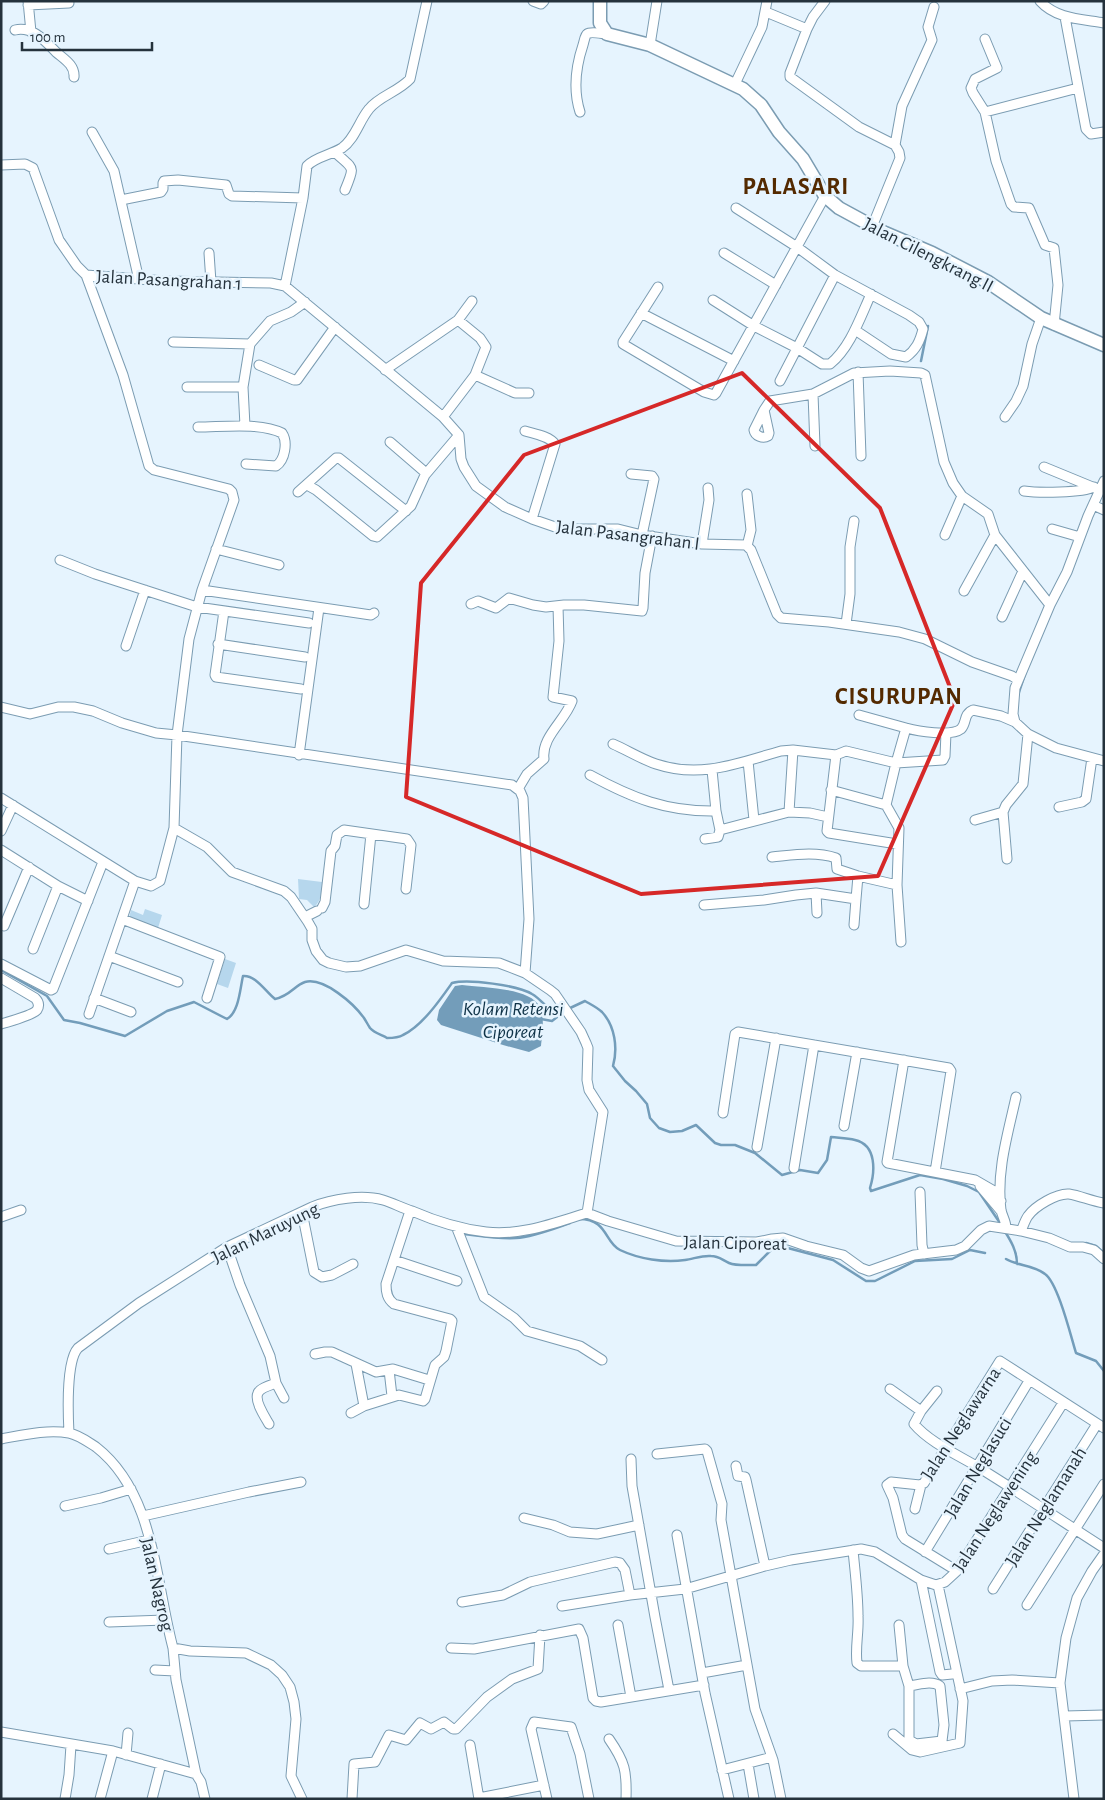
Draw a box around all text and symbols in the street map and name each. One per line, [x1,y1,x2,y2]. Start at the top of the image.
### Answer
scale bar [22,20,152,52]
text: 100 m [30,30,65,45]
district label: PALASARI [743,175,849,199]
street label: Jalan Cilengkrang II [860,214,996,296]
street label: Jalan Pasangrahan 1 [96,267,242,294]
street label: Jalan Pasangrahan I [555,517,701,554]
district label: CISURUPAN [835,685,963,709]
water label: Kolam Retensi Ciporeat [463,999,563,1042]
street label: Jalan Maruyung [209,1199,323,1267]
street label: Jalan Ciporeat [683,1233,787,1254]
street label: Jalan Neglawarna [918,1364,1005,1483]
street label: Jalan Neglasuci [941,1414,1016,1521]
street label: Jalan Neglamanah [1002,1444,1090,1570]
street label: Jalan Neglawening [949,1448,1041,1575]
street label: Jalan Nagrog [137,1536,177,1634]

